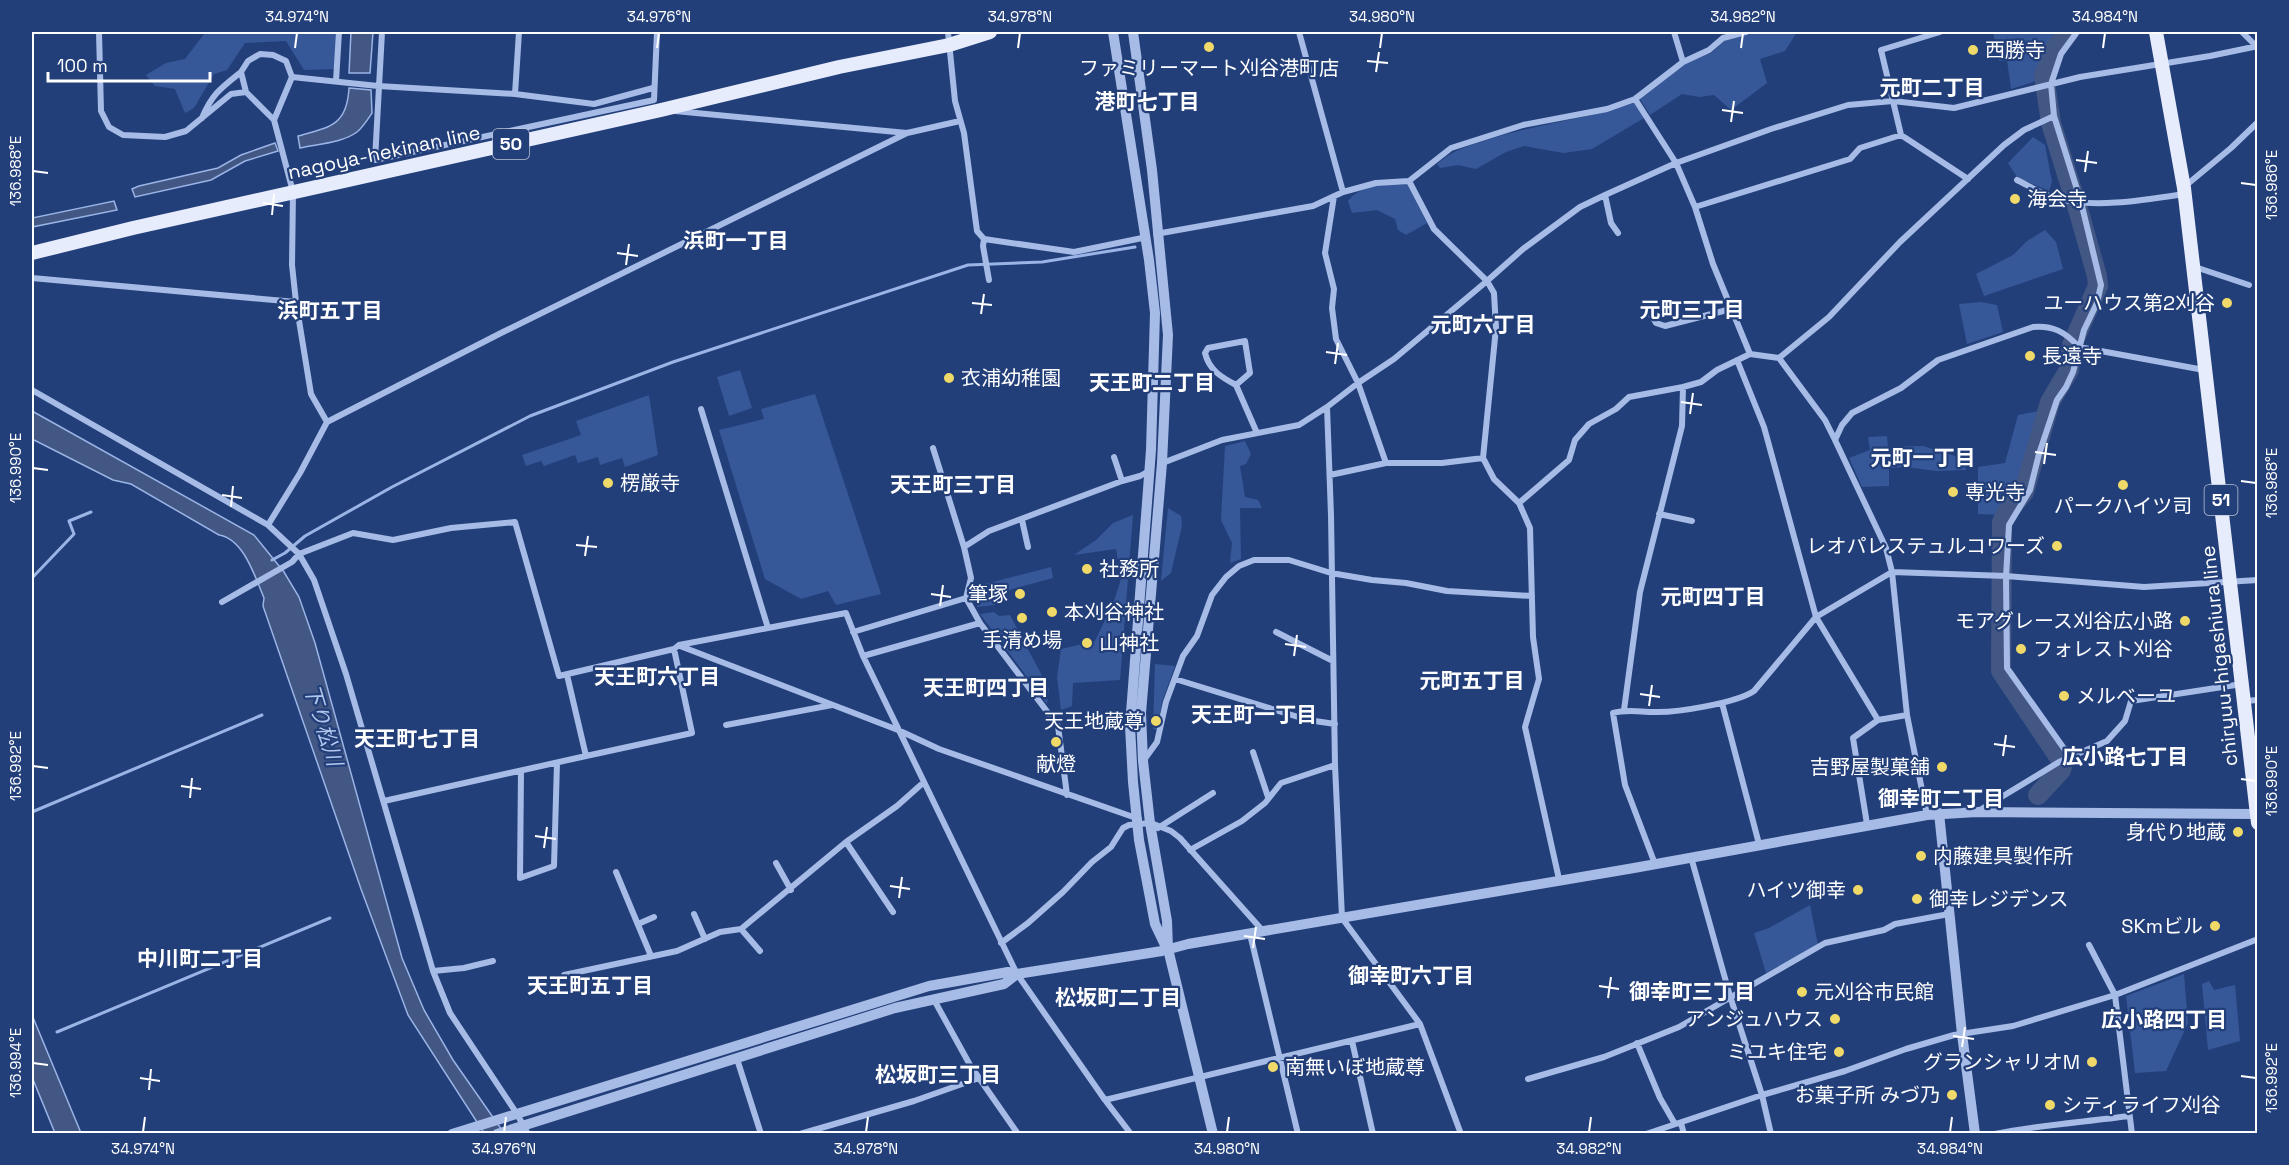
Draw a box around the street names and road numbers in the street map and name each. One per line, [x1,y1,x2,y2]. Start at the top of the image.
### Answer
street label: nagoya-hekinan line [285,119,483,185]
road number: 50 [493,129,529,159]
road number: 51 [2204,485,2238,515]
street label: chiryuu-higashiura line [2194,544,2244,768]

